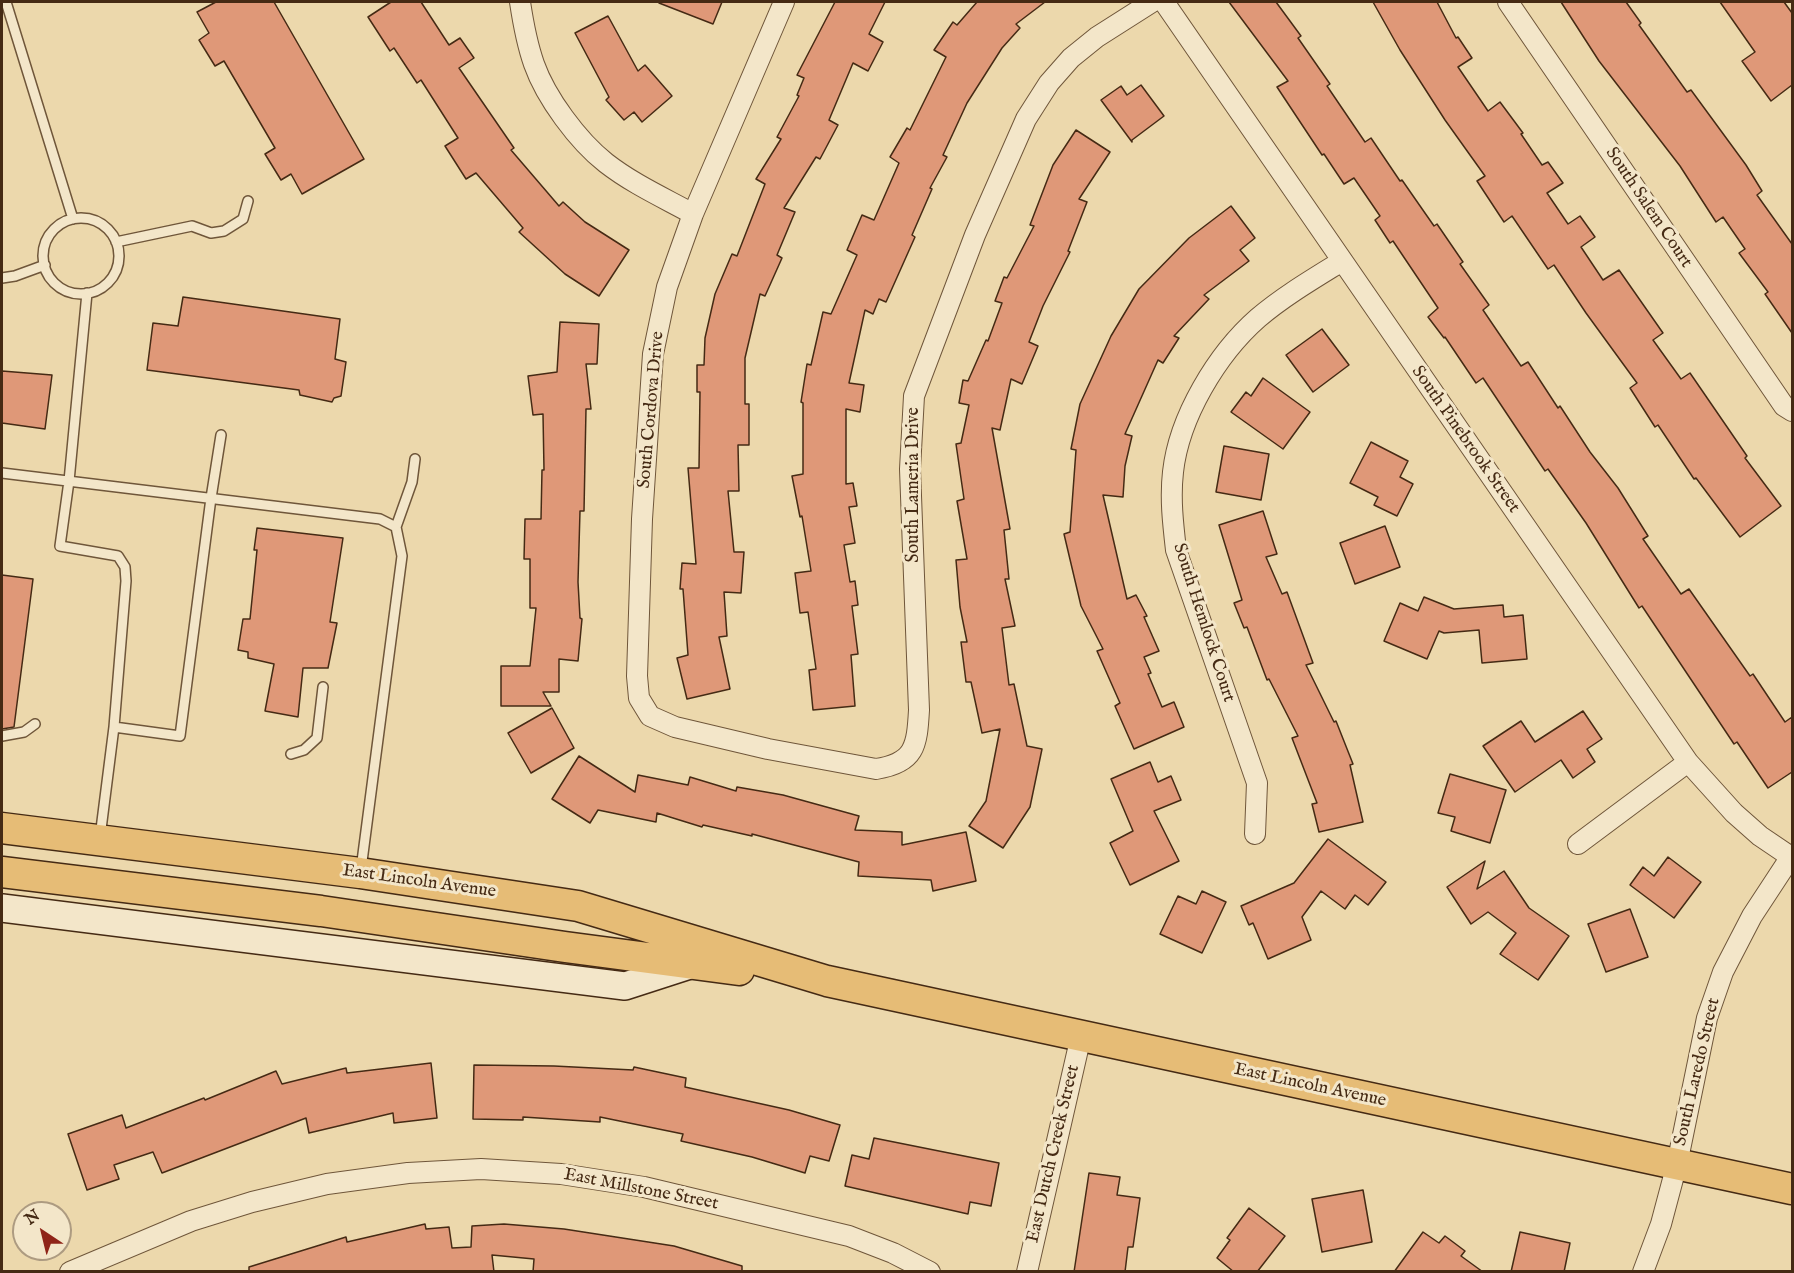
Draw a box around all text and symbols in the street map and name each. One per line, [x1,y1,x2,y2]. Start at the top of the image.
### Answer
street label: South Salem Court [1600,144,1696,272]
street label: South Cordova Drive [634,331,670,489]
street label: South Pinebrook Street [1406,362,1524,518]
street label: South Lameria Drive [903,407,925,563]
street label: South Hemlock Court [1167,541,1239,705]
street label: East Lincoln Avenue [341,861,497,903]
street label: South Laredo Street [1670,996,1726,1148]
street label: East Lincoln Avenue [1232,1059,1388,1113]
street label: East Dutch Creek Street [1023,1063,1085,1245]
street label: East Millstone Street [562,1164,720,1216]
north arrow [12,1201,72,1261]
text: N [21,1206,44,1230]

